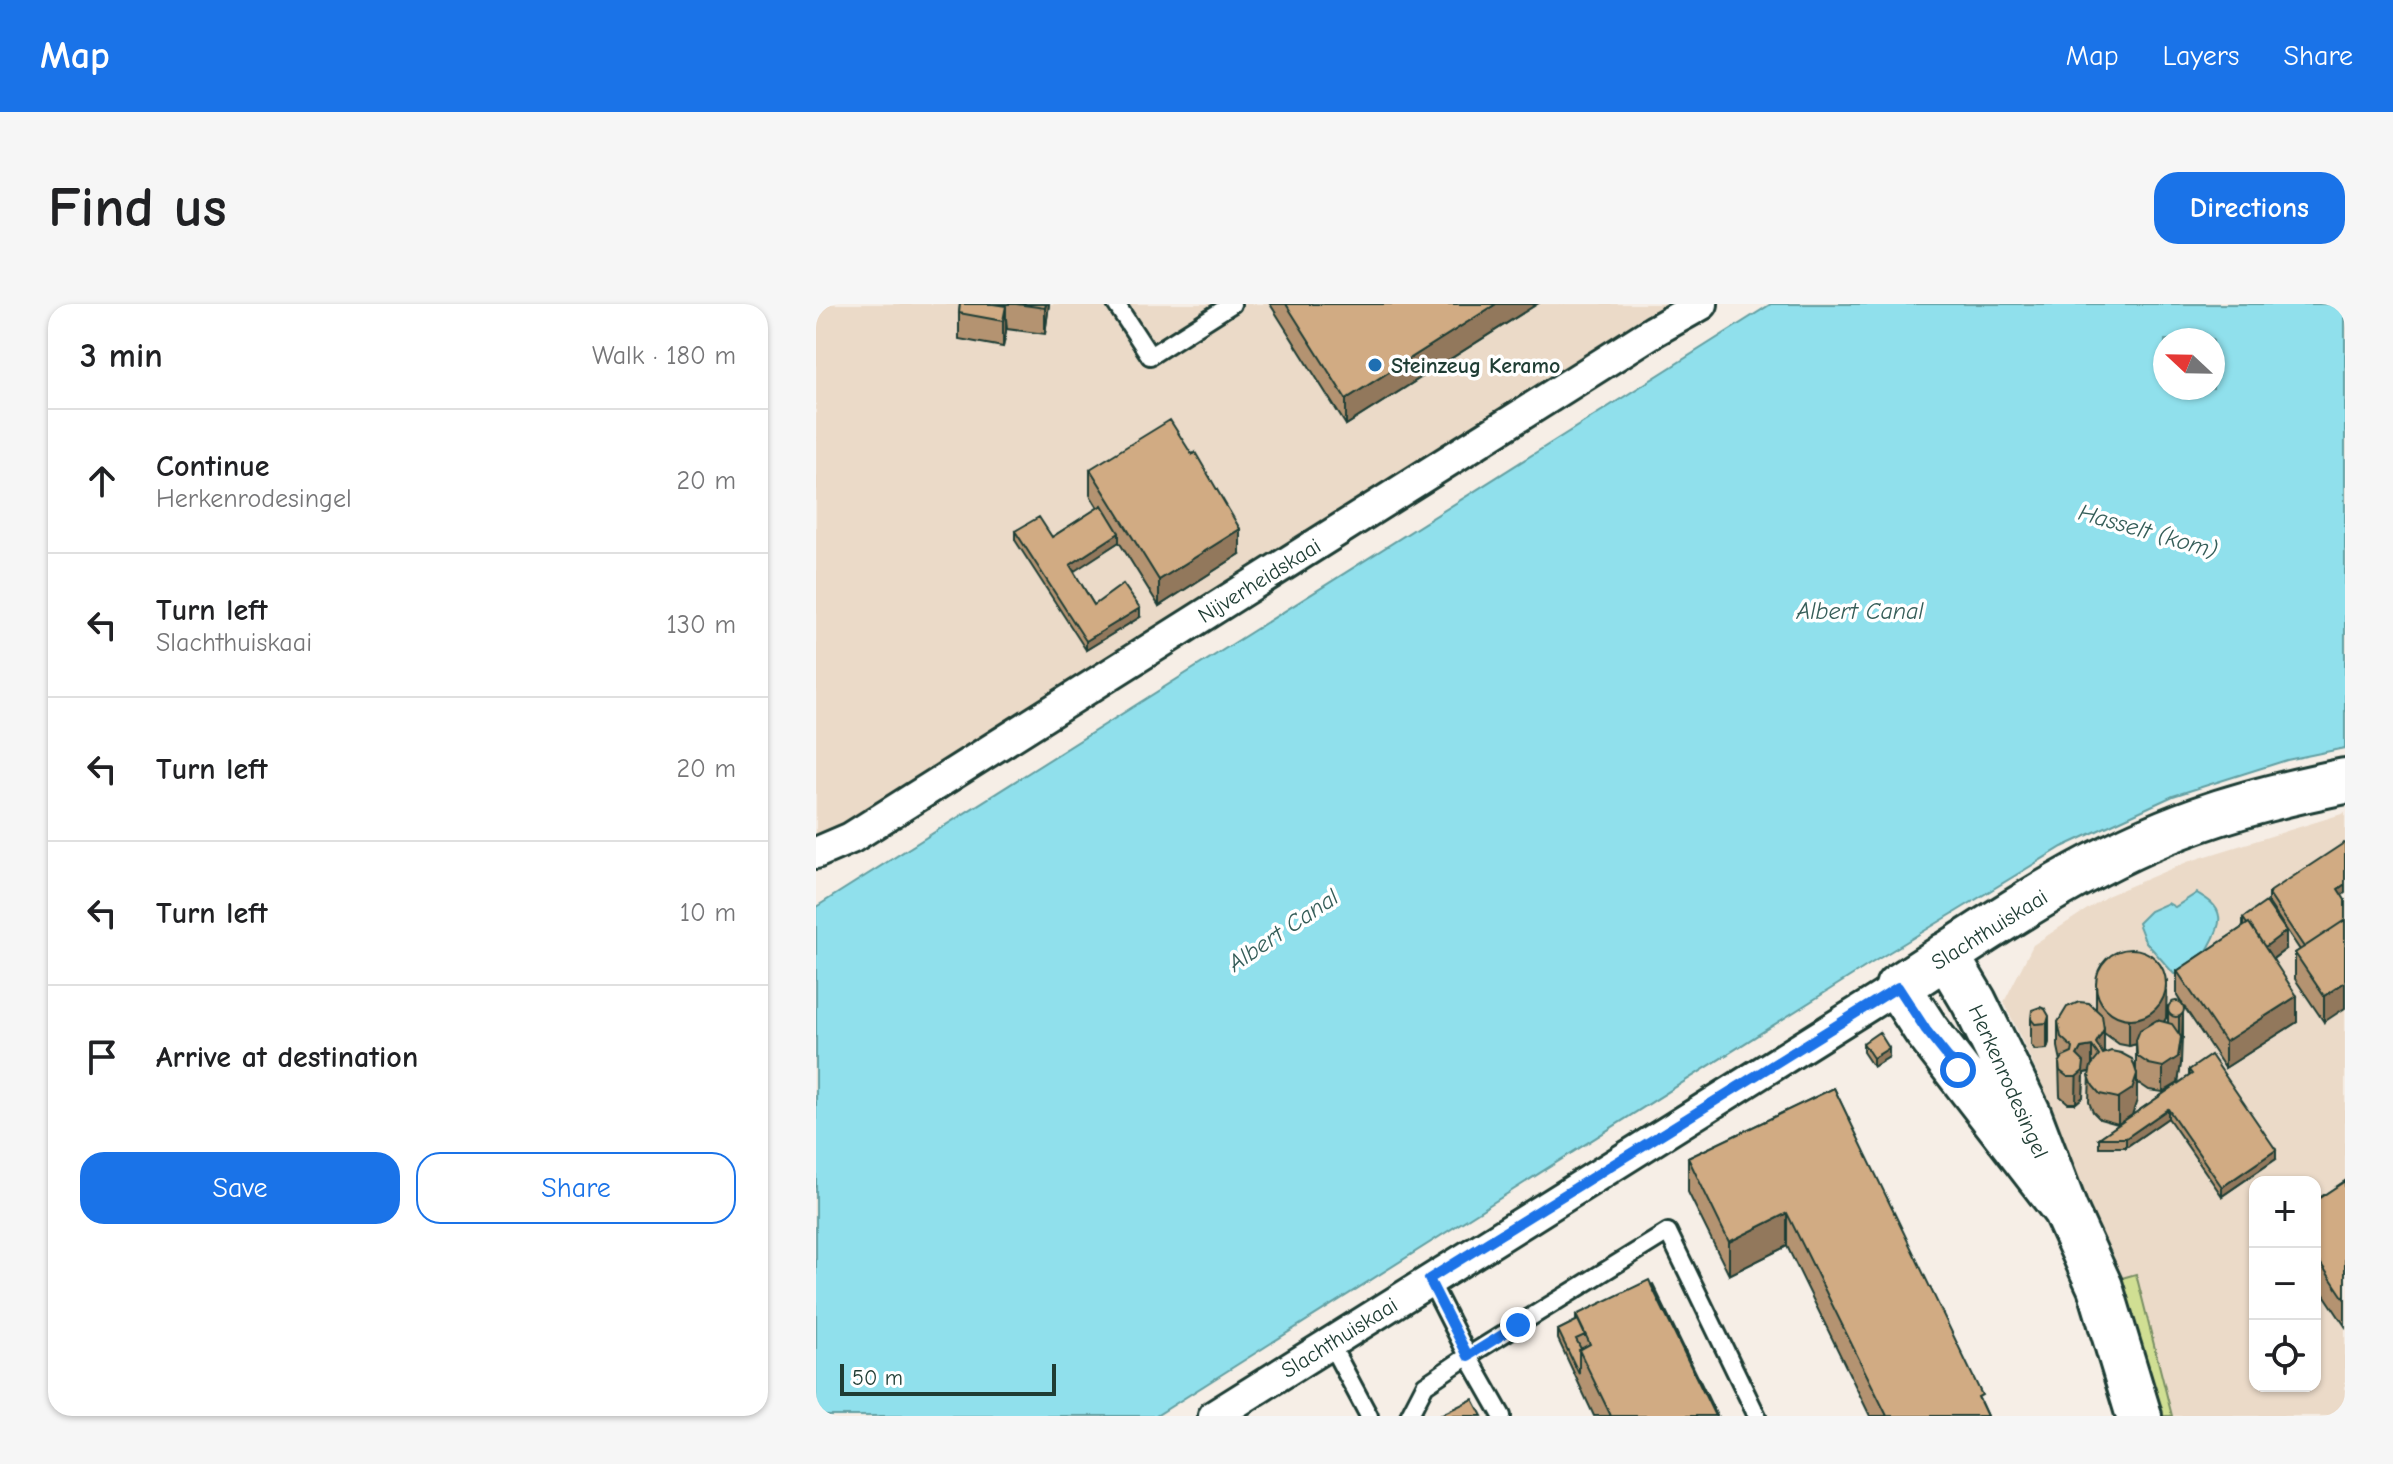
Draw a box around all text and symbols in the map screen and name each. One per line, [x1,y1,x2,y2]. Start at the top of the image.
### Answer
text: Map [40,34,110,78]
text: Map [2066,40,2119,72]
text: Layers [2163,40,2239,72]
text: Share [2283,40,2353,72]
button: Directions [2154,172,2345,244]
text: Find us [48,176,227,240]
north arrow [2153,328,2225,400]
text: 3 min [80,336,163,376]
text: Walk · 180 m [592,341,736,371]
place label: Steinzeug Keramo [1391,353,1560,379]
marker: Steinzeug Keramo [1366,356,1384,374]
text: Continue [156,449,270,484]
icon: ahead [80,459,124,503]
text: 20 m [676,466,736,496]
text: Herkenrodesingel [156,484,352,514]
water label: Hasselt (kom) [2075,498,2221,564]
street label: Nijverheidskaai [1193,533,1326,629]
text: Turn left [156,593,268,628]
water label: Albert Canal [1795,597,1924,625]
icon: left [80,603,124,647]
text: 130 m [667,610,736,640]
text: Slachthuiskaai [156,628,312,658]
icon: left [80,747,124,791]
text: Turn left [156,752,268,787]
text: 20 m [676,754,736,784]
water label: Albert Canal [1222,882,1344,978]
street label: Slachthuiskaai [1927,884,2052,976]
icon: left [80,891,124,935]
text: Turn left [156,896,268,931]
text: 10 m [680,898,736,928]
street label: Herkenrodesingel [1963,1001,2054,1162]
icon: arrive [80,1035,124,1079]
text: Arrive at destination [156,1040,418,1075]
route start [1940,1052,1976,1088]
button: Save [80,1152,400,1224]
button: Share [416,1152,736,1224]
map controls [2249,1176,2321,1392]
button: + [2249,1176,2321,1248]
button: − [2249,1248,2321,1320]
street label: Slachthuiskaai [1277,1292,1402,1384]
route end [1500,1307,1536,1343]
button: locate [2249,1320,2321,1392]
scale bar [840,1360,1056,1396]
text: 50 m [852,1365,903,1391]

